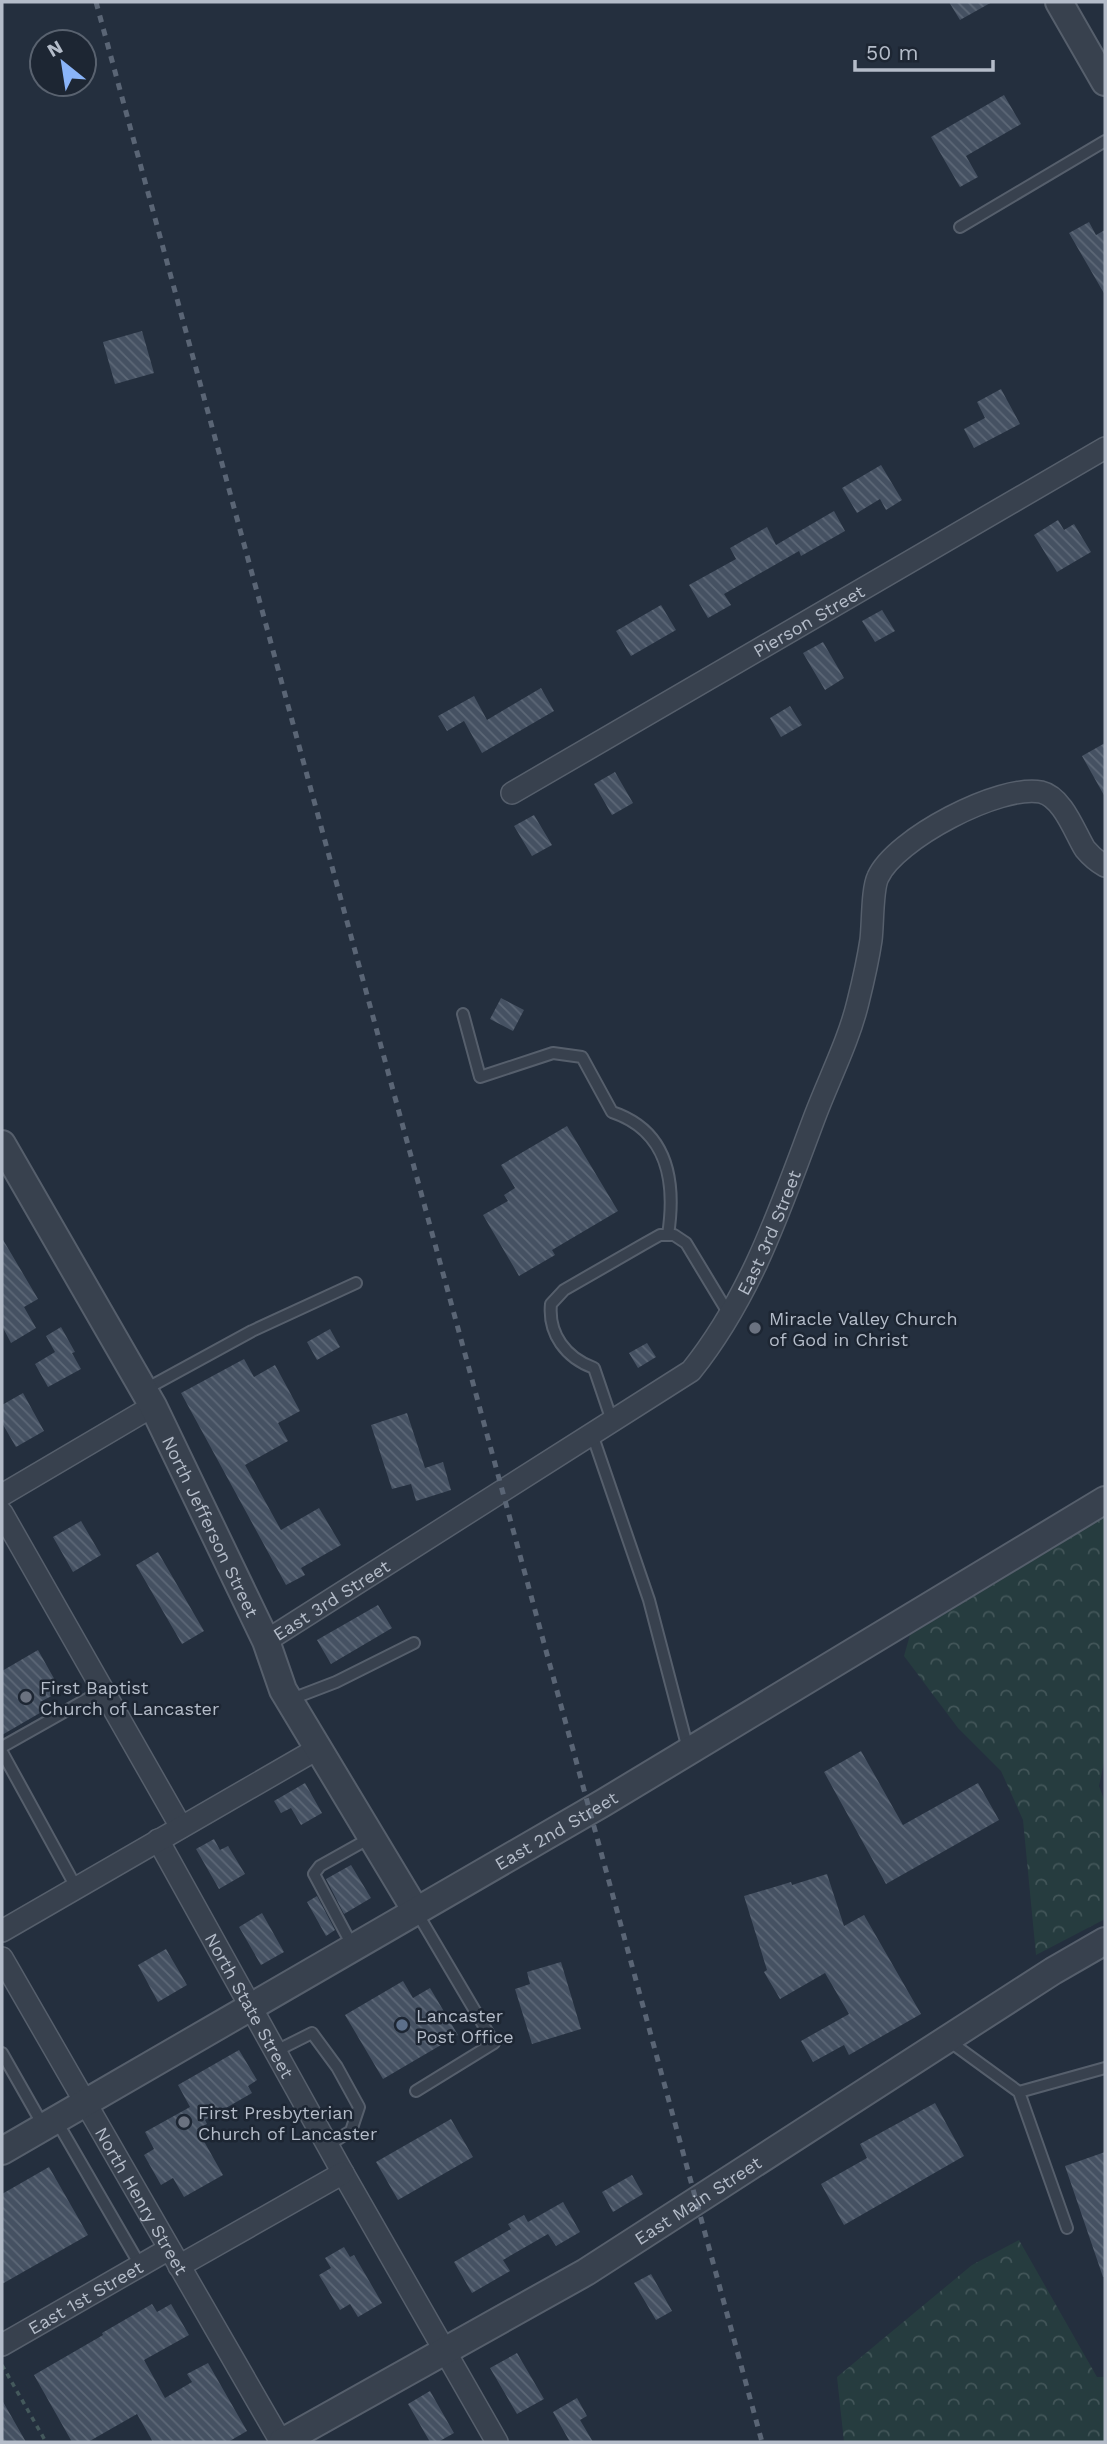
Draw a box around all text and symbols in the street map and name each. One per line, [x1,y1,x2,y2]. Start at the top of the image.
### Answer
north arrow [28,28,98,98]
scale bar [855,28,993,72]
text: N [43,35,67,62]
text: 50 m [866,40,918,65]
street label: Pierson Street [749,580,868,661]
street label: East 3rd Street [732,1167,805,1298]
place label: Miracle Valley Church of God in Christ [769,1308,958,1350]
marker: Miracle Valley Church of God in Christ [747,1320,763,1336]
street label: North Jefferson Street [158,1432,264,1621]
street label: East 3rd Street [269,1555,394,1645]
place label: First Baptist Church of Lancaster [40,1677,219,1719]
marker: First Baptist Church of Lancaster [18,1689,34,1705]
street label: East 2nd Street [491,1786,621,1874]
street label: North State Street [201,1929,299,2082]
place label: Lancaster Post Office [416,2005,514,2047]
marker: Lancaster Post Office [394,2017,410,2033]
place label: First Presbyterian Church of Lancaster [198,2102,377,2144]
marker: First Presbyterian Church of Lancaster [176,2114,192,2130]
street label: North Henry Street [91,2123,193,2278]
street label: East Main Street [630,2151,765,2249]
street label: East 1st Street [24,2256,147,2338]

